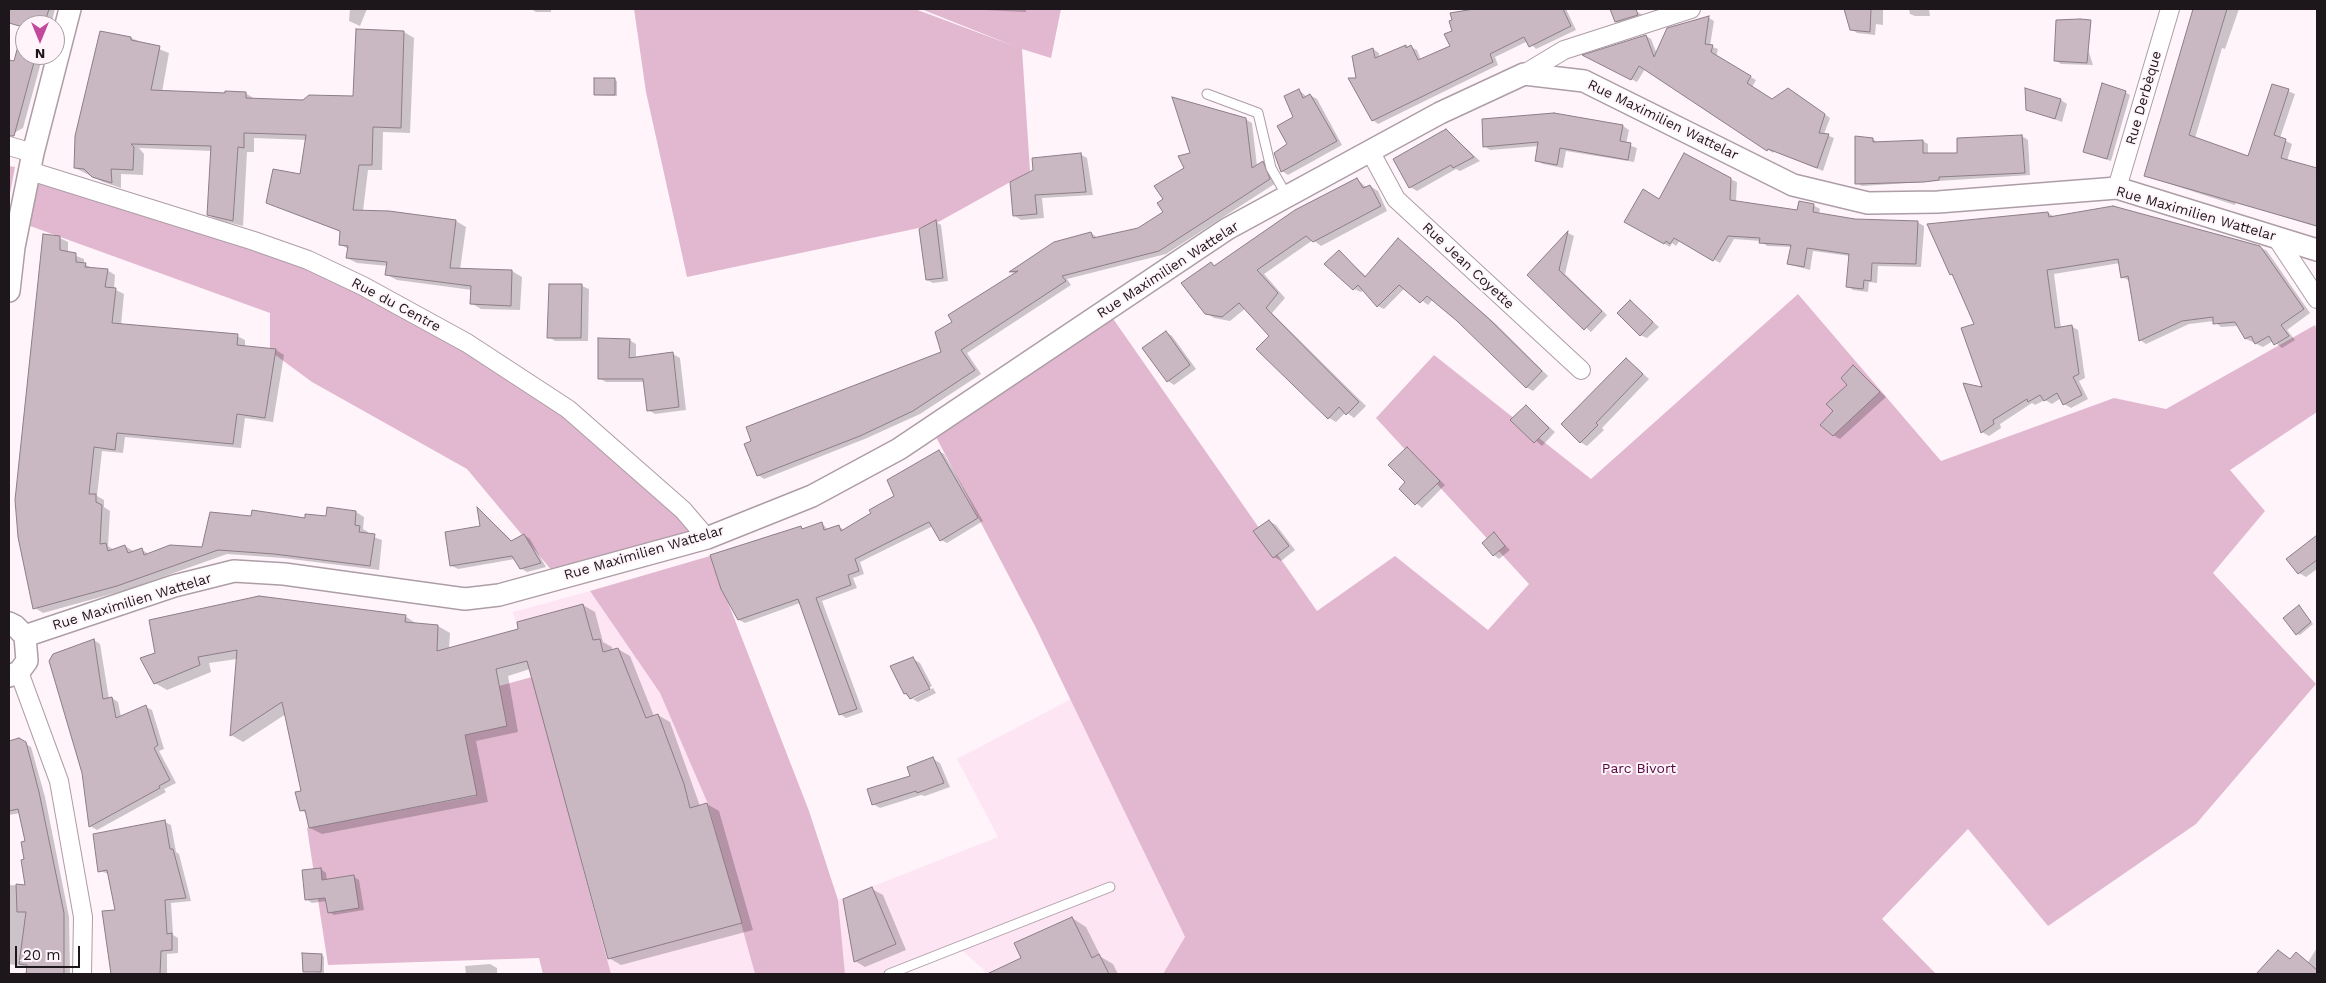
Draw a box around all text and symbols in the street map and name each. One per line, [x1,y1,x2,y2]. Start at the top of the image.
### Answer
north arrow [15,15,65,65]
text: N [35,46,45,62]
street label: Rue Derbèque [2123,49,2165,147]
street label: Rue Maximilien Wattelar [1585,76,1741,164]
street label: Rue Maximilien Wattelar [2114,183,2278,245]
street label: Rue Maximilien Wattelar [1094,218,1242,322]
street label: Rue Jean Coyette [1418,219,1518,313]
street label: Rue du Centre [349,274,443,336]
street label: Rue Maximilien Wattelar [562,522,726,584]
street label: Rue Maximilien Wattelar [50,570,214,634]
park label: Parc Bivort [1602,761,1676,777]
scale bar [18,936,82,968]
text: 20 m [23,946,61,964]

